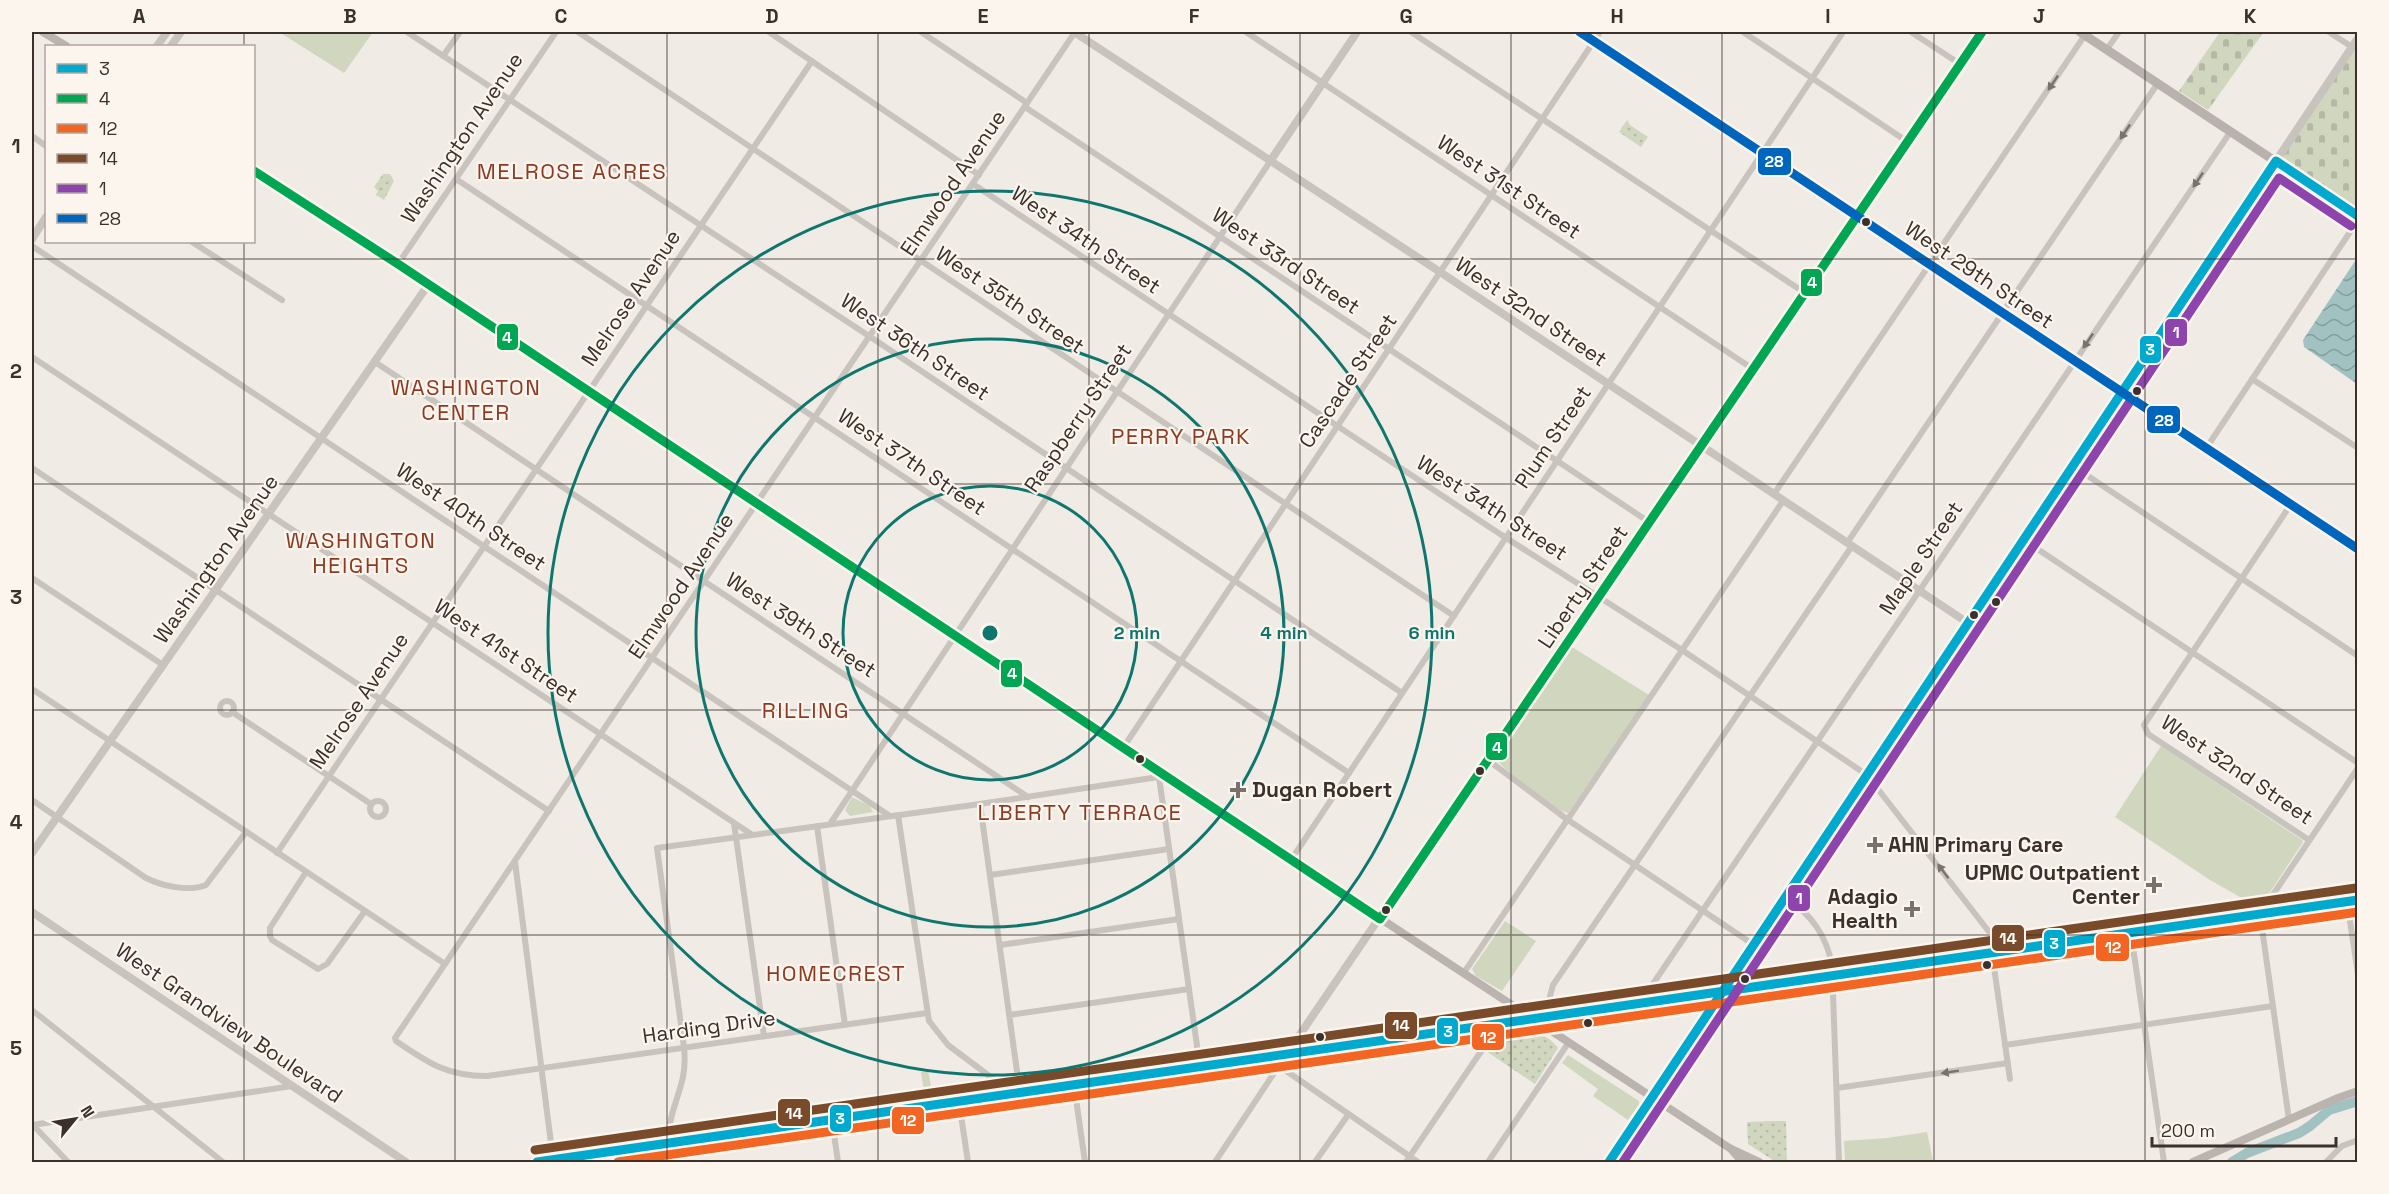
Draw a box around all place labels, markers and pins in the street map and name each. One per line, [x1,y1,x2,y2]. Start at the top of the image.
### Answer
unlabelled marker [1860,216,1872,228]
unlabelled marker [2131,385,2143,397]
unlabelled marker [1990,596,2002,608]
unlabelled marker [1968,609,1980,621]
centre of rings [980,623,1000,643]
unlabelled marker [1134,753,1146,765]
unlabelled marker [1474,765,1486,777]
place label: Dugan Robert [1252,776,1392,803]
marker: Dugan Robert [1229,781,1247,799]
place label: AHN Primary Care [1888,831,2063,858]
marker: AHN Primary Care [1866,836,1884,854]
place label: UPMC Outpatient Center [1965,859,2140,910]
marker: UPMC Outpatient Center [2145,876,2163,894]
place label: Adagio Health [1828,883,1898,934]
marker: Adagio Health [1903,900,1921,918]
unlabelled marker [1380,904,1392,916]
unlabelled marker [1981,959,1993,971]
unlabelled marker [1739,973,1751,985]
unlabelled marker [1582,1017,1594,1029]
unlabelled marker [1314,1031,1326,1043]

